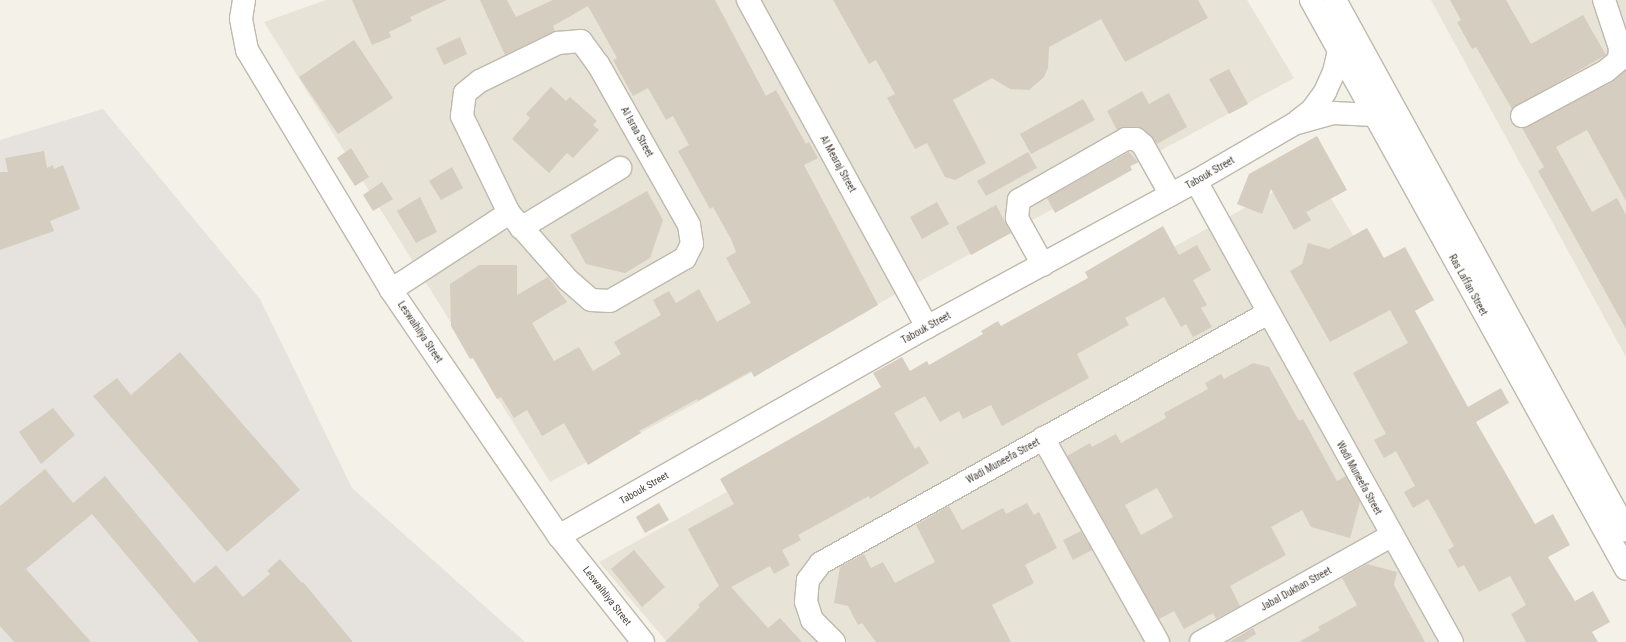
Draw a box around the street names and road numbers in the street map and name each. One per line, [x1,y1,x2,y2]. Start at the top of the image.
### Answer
street label: Al Israa Street [618,105,656,159]
street label: Al Mearaj Street [817,134,859,194]
street label: Tabouk Street [1183,154,1237,192]
street label: Ras Laffan Street [1446,252,1490,318]
street label: Leswaihliya Street [395,299,445,365]
street label: Tabouk Street [899,310,953,346]
street label: Wadi Muneefa Street [964,436,1042,486]
street label: Wadi Muneefa Street [1334,439,1384,517]
street label: Tabouk Street [617,469,671,507]
street label: Leswaihliya Street [580,564,634,628]
street label: Jabal Dukhan Street [1258,565,1334,613]

